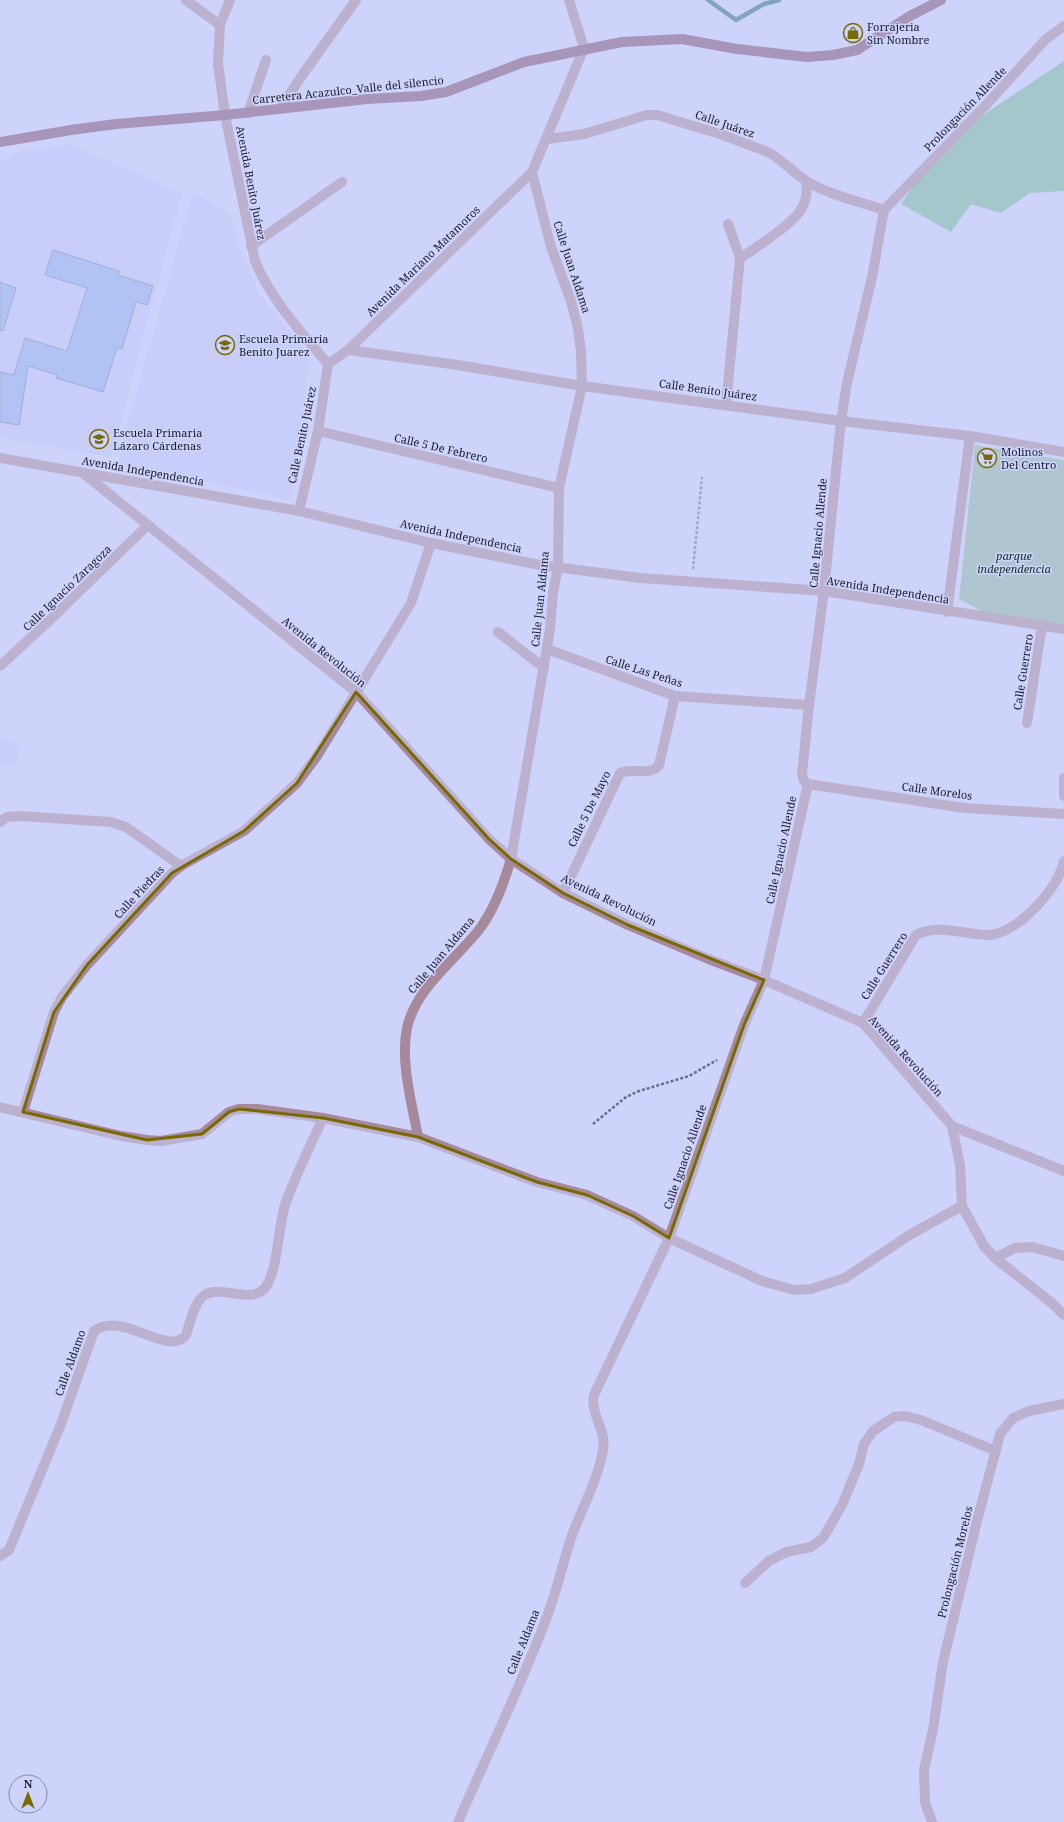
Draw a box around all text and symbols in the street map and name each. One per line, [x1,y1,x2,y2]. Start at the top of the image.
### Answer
place label: Forrajeria Sin Nombre [867,19,930,47]
shop icon: Forrajeria Sin Nombre [842,22,864,44]
street label: Prolongación Allende [920,63,1009,154]
street label: Carretera Acazulco_Valle del silencio [251,72,444,107]
street label: Calle Juárez [693,106,757,141]
street label: Avenida Benito Juárez [233,124,270,241]
street label: Avenida Mariano Matamoros [362,202,483,319]
street label: Calle Juan Aldama [550,219,594,315]
place label: Escuela Primaria Benito Juarez [239,331,328,359]
school or university icon: Escuela Primaria Benito Juarez [214,334,236,356]
street label: Calle Benito Juárez [658,375,758,404]
street label: Calle Benito Juárez [284,385,319,485]
place label: Escuela Primaria Lázaro Cárdenas [113,425,202,453]
school or university icon: Escuela Primaria Lázaro Cárdenas [88,428,110,450]
street label: Calle 5 De Febrero [393,429,489,466]
place label: Molinos Del Centro [1001,444,1056,472]
supermarket icon: Molinos Del Centro [976,447,998,469]
street label: Avenida Independencia [81,452,206,489]
street label: Calle Ignacio Allende [805,477,830,588]
street label: Avenida Independencia [399,515,523,556]
street label: Calle Ignacio Zaragoza [19,541,114,634]
park label: parque independencia [977,548,1051,576]
street label: Calle Juan Aldama [527,550,552,648]
street label: Avenida Independencia [826,572,951,607]
street label: Avenida Revolución [279,613,370,690]
street label: Calle Guerrero [1009,633,1036,711]
street label: Calle Las Peñas [604,651,685,690]
street label: Calle 5 De Mayo [564,768,614,849]
street label: Calle Morelos [901,778,973,803]
street label: Calle Ignacio Allende [762,794,799,905]
street label: Calle Piedras [110,862,167,921]
street label: Avenida Revolución [559,870,659,929]
street label: Calle Juan Aldama [404,913,477,996]
street label: Calle Guerrero [857,929,910,1002]
street label: Avenida Revolución [866,1012,947,1099]
street label: Calle Ignacio Allende [660,1102,710,1211]
street label: Calle Aldamo [51,1328,88,1398]
street label: Prolongación Morelos [933,1504,976,1619]
street label: Calle Aldama [503,1607,542,1677]
north arrow [8,1774,48,1814]
text: N [24,1776,33,1791]

